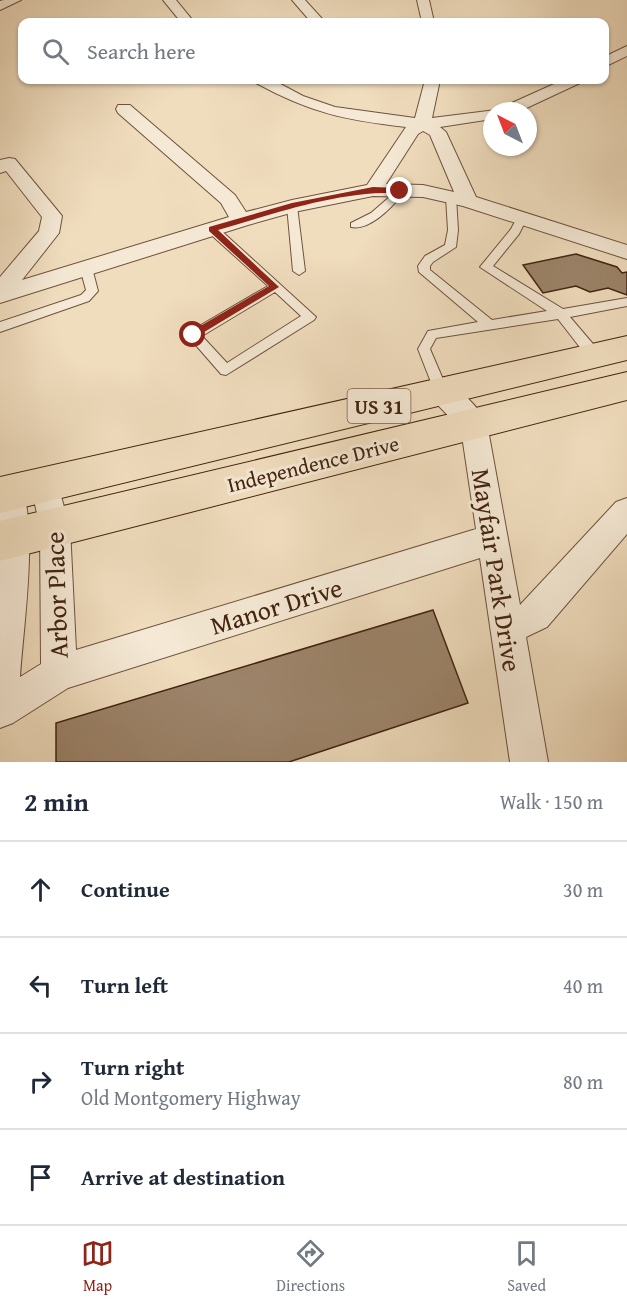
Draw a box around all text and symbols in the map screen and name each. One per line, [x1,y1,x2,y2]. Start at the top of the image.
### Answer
search box [18,18,609,84]
icon: search [39,35,72,68]
text: Search here [87,35,196,67]
north arrow [483,102,537,156]
route end [386,177,412,203]
route start [179,321,205,347]
road number: US 31 [348,389,410,423]
street label: Independence Drive [224,428,402,500]
street label: Mayfair Park Drive [462,466,532,674]
street label: Arbor Place [34,531,78,659]
street label: Manor Drive [205,567,347,645]
text: 2 min [24,782,89,821]
text: Walk · 150 m [500,787,603,816]
icon: ahead [24,873,57,906]
text: Continue [81,873,170,905]
text: 30 m [563,875,603,904]
icon: left [24,969,57,1002]
text: Turn left [81,969,168,1001]
text: 40 m [563,971,603,1000]
text: Turn right [81,1051,184,1083]
icon: right [24,1065,57,1098]
text: 80 m [563,1067,603,1096]
text: Old Montgomery Highway [81,1083,301,1112]
icon: arrive [24,1161,57,1194]
text: Arrive at destination [81,1161,285,1193]
tab: Map [81,1237,114,1297]
tab: Directions [276,1237,345,1297]
tab: Saved [507,1237,546,1297]

